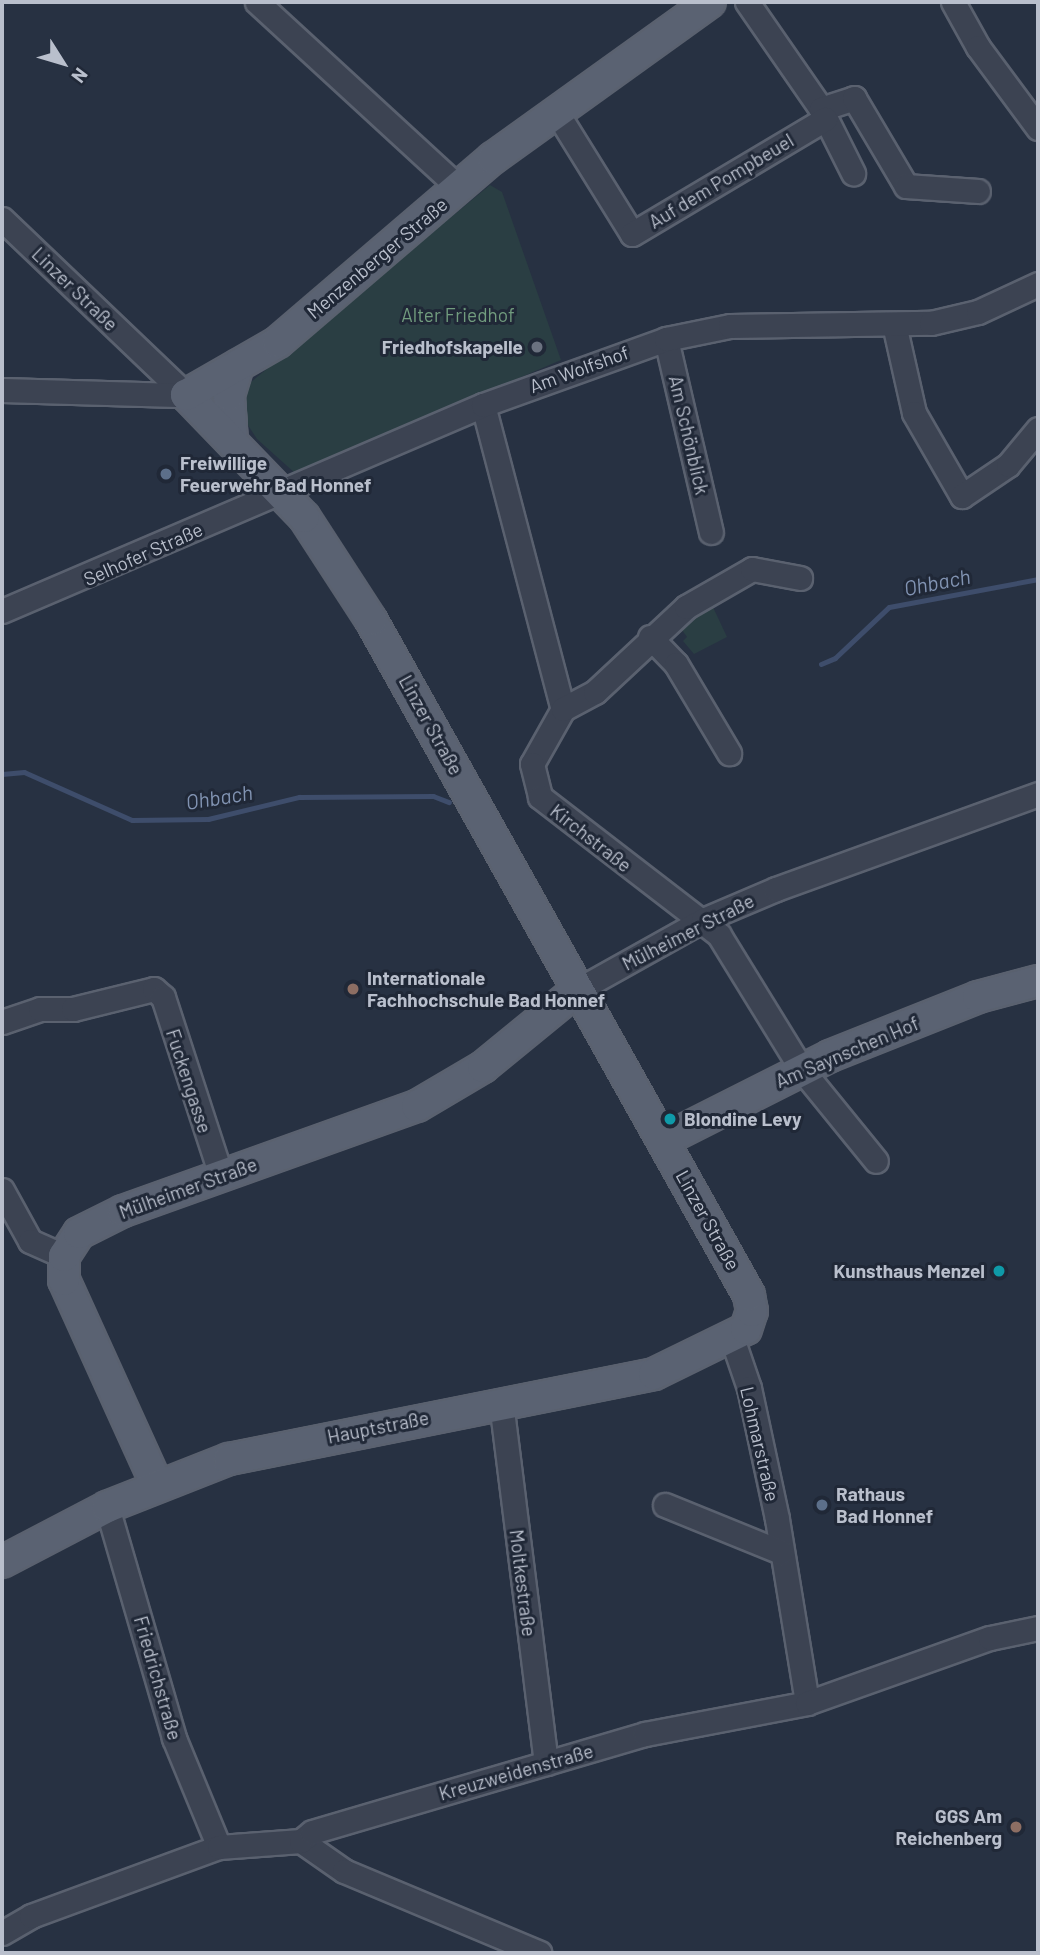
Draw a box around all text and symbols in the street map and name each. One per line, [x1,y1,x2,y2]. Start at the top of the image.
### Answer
north arrow [28,28,98,98]
text: N [67,64,93,88]
street label: Auf dem Pompbeuel [645,129,797,233]
street label: Menzenberger Straße [302,193,452,323]
street label: Linzer Straße [27,242,123,336]
park label: Alter Friedhof [401,304,515,326]
place label: Friedhofskapelle [382,336,523,358]
marker: Friedhofskapelle [529,339,545,355]
street label: Am Wolfshof [526,340,632,398]
street label: Am Schönblick [664,373,714,497]
place label: Freiwillige Feuerwehr Bad Honnef [180,452,371,496]
marker: Freiwillige Feuerwehr Bad Honnef [158,466,174,482]
street label: Selhofer Straße [80,518,206,590]
water label: Ohbach [902,563,972,601]
street label: Linzer Straße [394,671,468,779]
water label: Ohbach [184,779,254,815]
street label: Kirchstraße [546,799,636,877]
street label: Mülheimer Straße [618,889,758,975]
place label: Internationale Fachhochschule Bad Honnef [367,967,605,1011]
marker: Internationale Fachhochschule Bad Honnef [345,981,361,997]
street label: Am Saynschen Hof [772,1012,922,1092]
street label: Fuckengasse [161,1026,217,1136]
place label: Blondine Levy [684,1108,802,1130]
marker: Blondine Levy [662,1111,678,1127]
street label: Mülheimer Straße [116,1152,260,1224]
street label: Linzer Straße [671,1166,745,1274]
place label: Kunsthaus Menzel [833,1260,985,1282]
marker: Kunsthaus Menzel [991,1263,1007,1279]
street label: Lohmarstraße [736,1384,784,1504]
street label: Hauptstraße [325,1406,431,1448]
place label: Rathaus Bad Honnef [836,1483,933,1527]
marker: Rathaus Bad Honnef [814,1497,830,1513]
street label: Moltkestraße [505,1528,541,1638]
street label: Friedrichstraße [129,1613,187,1743]
street label: Kreuzweidenstraße [436,1739,596,1805]
place label: GGS Am Reichenberg [895,1805,1002,1849]
marker: GGS Am Reichenberg [1008,1819,1024,1835]

